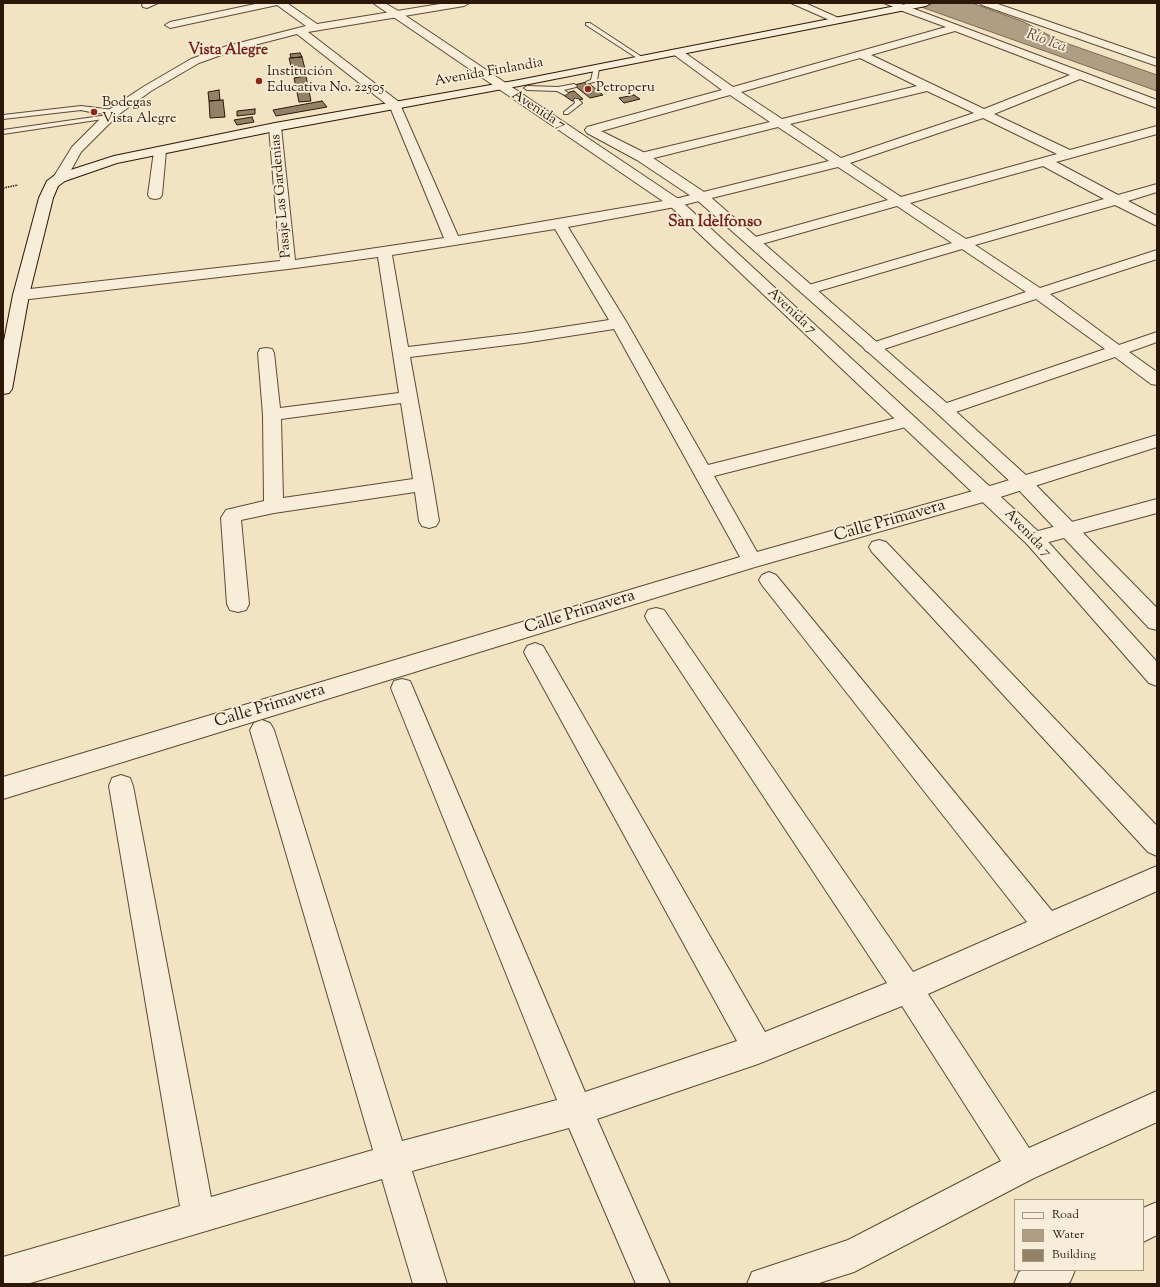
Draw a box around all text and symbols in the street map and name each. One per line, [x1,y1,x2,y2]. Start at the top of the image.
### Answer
water label: Río Ica [1023,26,1069,58]
district label: Vista Alegre [188,42,268,60]
street label: Avenida Finlandia [433,55,545,91]
place label: Institución Educativa No. 22505 [267,65,384,98]
marker: Institución Educativa No. 22505 [254,76,264,86]
place label: Petroperu [596,81,655,97]
marker: Petroperu [583,84,593,94]
street label: Avenida 7 [508,87,568,135]
place label: Bodegas Vista Alegre [102,96,176,128]
marker: Bodegas Vista Alegre [89,107,99,117]
street label: Pasaje Las Gardenias [268,133,296,259]
district label: San Idelfonso [668,213,762,233]
street label: Avenida 7 [763,285,819,339]
street label: Calle Primavera [832,496,948,548]
street label: Avenida 7 [1000,506,1054,562]
street label: Calle Primavera [522,586,638,640]
street label: Calle Primavera [212,680,328,734]
legend [1014,1199,1144,1271]
text: Road [1052,1206,1079,1224]
text: Water [1052,1226,1084,1244]
text: Building [1052,1246,1096,1264]

